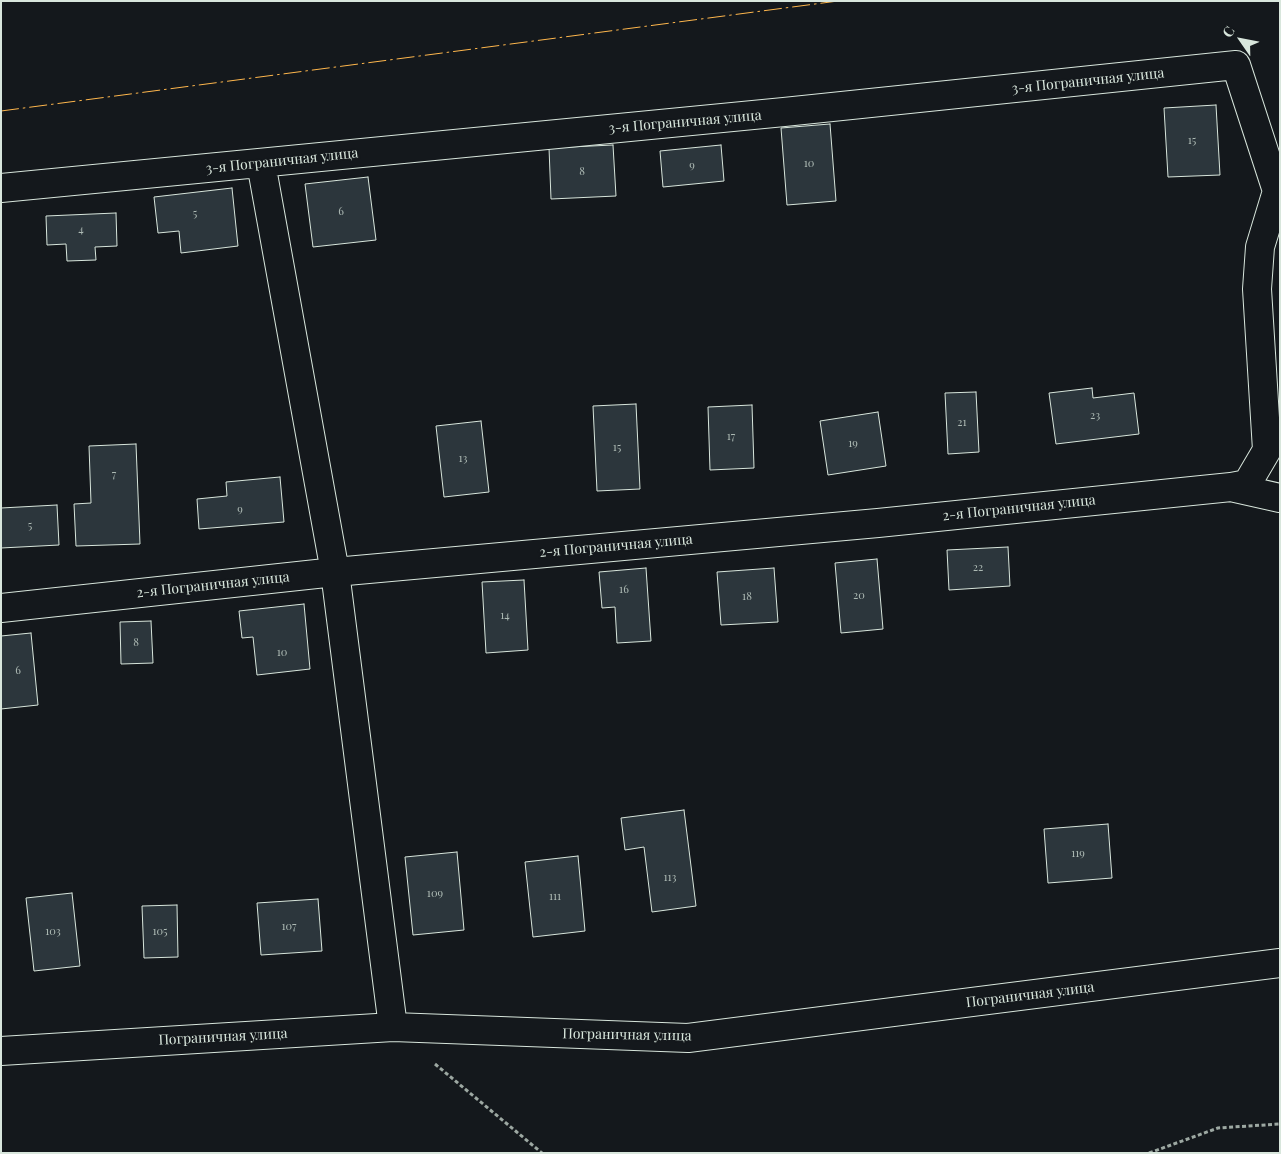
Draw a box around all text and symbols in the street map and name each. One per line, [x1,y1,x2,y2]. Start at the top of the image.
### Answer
north arrow [1216,15,1266,65]
text: С [1217,22,1239,41]
street label: 3-я Пограничная улица [1011,65,1165,97]
street label: 3-я Пограничная улица [608,107,762,137]
house number: 15 [1188,134,1196,148]
street label: 3-я Пограничная улица [205,145,359,177]
house number: 10 [804,157,814,171]
house number: 9 [689,159,695,173]
house number: 8 [579,165,585,179]
house number: 6 [338,205,344,219]
house number: 5 [193,207,197,221]
house number: 4 [78,223,84,237]
house number: 23 [1090,409,1100,423]
house number: 21 [957,416,967,430]
house number: 17 [727,430,735,444]
house number: 19 [848,437,858,451]
house number: 15 [613,441,621,455]
house number: 13 [459,452,467,466]
house number: 7 [112,468,116,482]
street label: 2-я Пограничная улица [942,492,1096,524]
house number: 9 [237,503,243,517]
house number: 5 [28,519,32,533]
street label: 2-я Пограничная улица [539,531,693,561]
house number: 22 [973,561,983,575]
street label: 2-я Пограничная улица [136,569,290,601]
house number: 16 [619,583,629,597]
house number: 20 [853,589,865,603]
house number: 18 [742,590,752,604]
house number: 14 [500,609,510,623]
house number: 8 [133,636,139,650]
house number: 10 [277,646,287,660]
house number: 6 [15,664,21,678]
house number: 119 [1071,847,1085,861]
house number: 113 [664,871,676,885]
house number: 109 [427,887,443,901]
house number: 111 [549,890,561,904]
house number: 107 [281,920,297,934]
house number: 103 [45,925,61,939]
house number: 105 [152,925,168,939]
street label: Пограничная улица [965,979,1095,1011]
street label: Пограничная улица [158,1025,288,1049]
street label: Пограничная улица [562,1025,692,1045]

